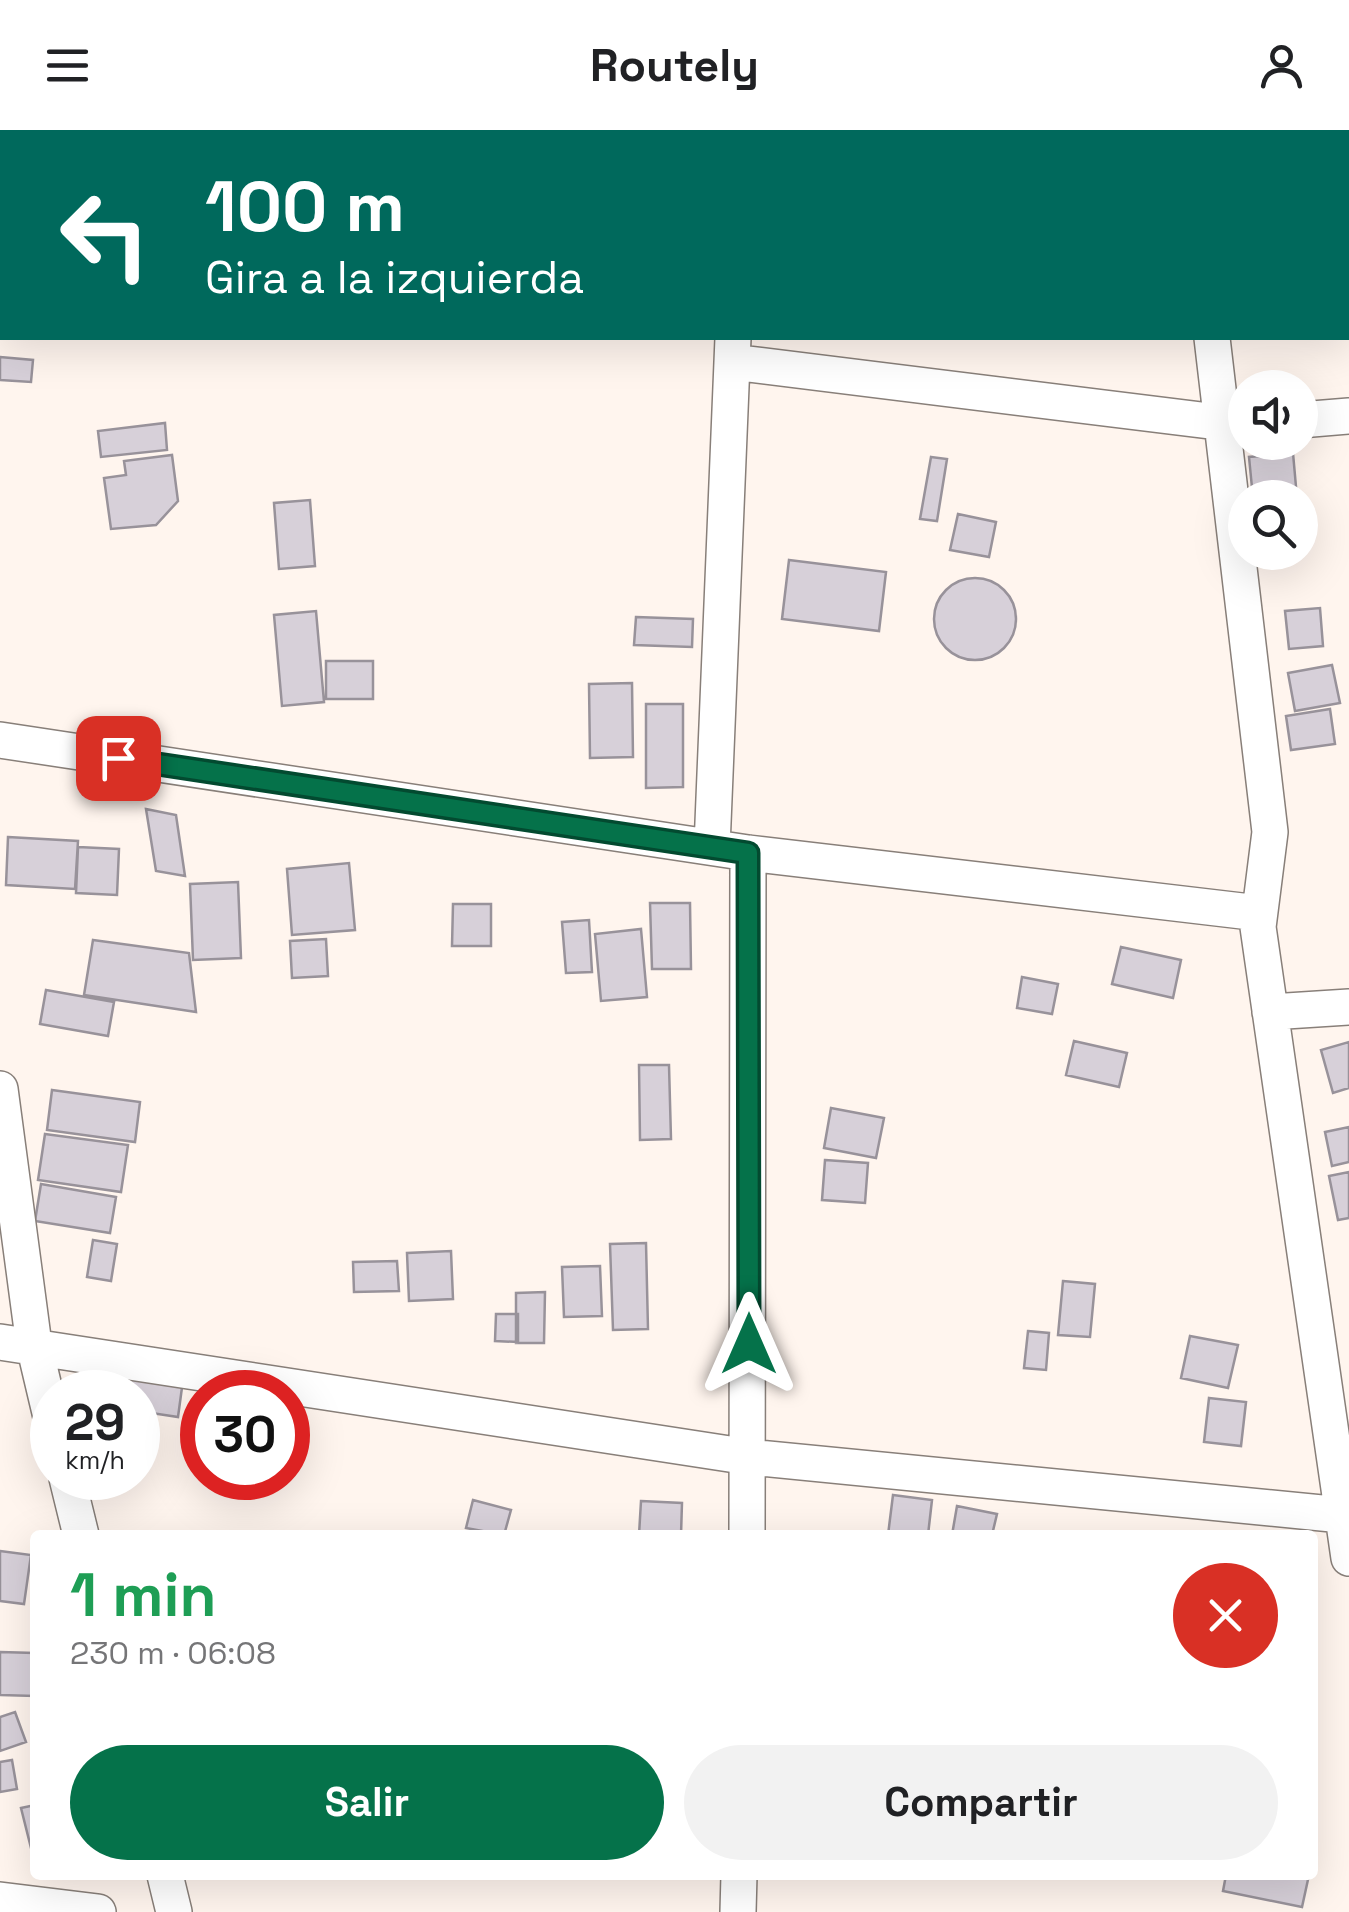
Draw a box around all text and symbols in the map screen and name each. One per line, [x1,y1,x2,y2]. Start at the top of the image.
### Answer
text: Routely [590,37,759,94]
icon: menu [40,38,95,93]
icon: person [1254,38,1309,93]
text: 100 m [205,162,405,251]
icon: left [40,170,170,300]
text: Gira a la izquierda [205,249,584,306]
map controls [1228,370,1318,570]
button: sound [1228,370,1318,460]
button: search [1228,480,1318,570]
pin [76,716,161,801]
icon: arrive [91,731,146,786]
position arrow [697,1292,801,1396]
speed limit sign: 30 [180,1370,310,1500]
text: 29 [65,1391,125,1455]
text: km/h [65,1444,125,1476]
text: 1 min [70,1557,217,1634]
button: close [1173,1563,1278,1668]
text: 230 m · 06:08 [70,1633,276,1673]
button: Salir [70,1745,664,1860]
button: Compartir [684,1745,1278,1860]

